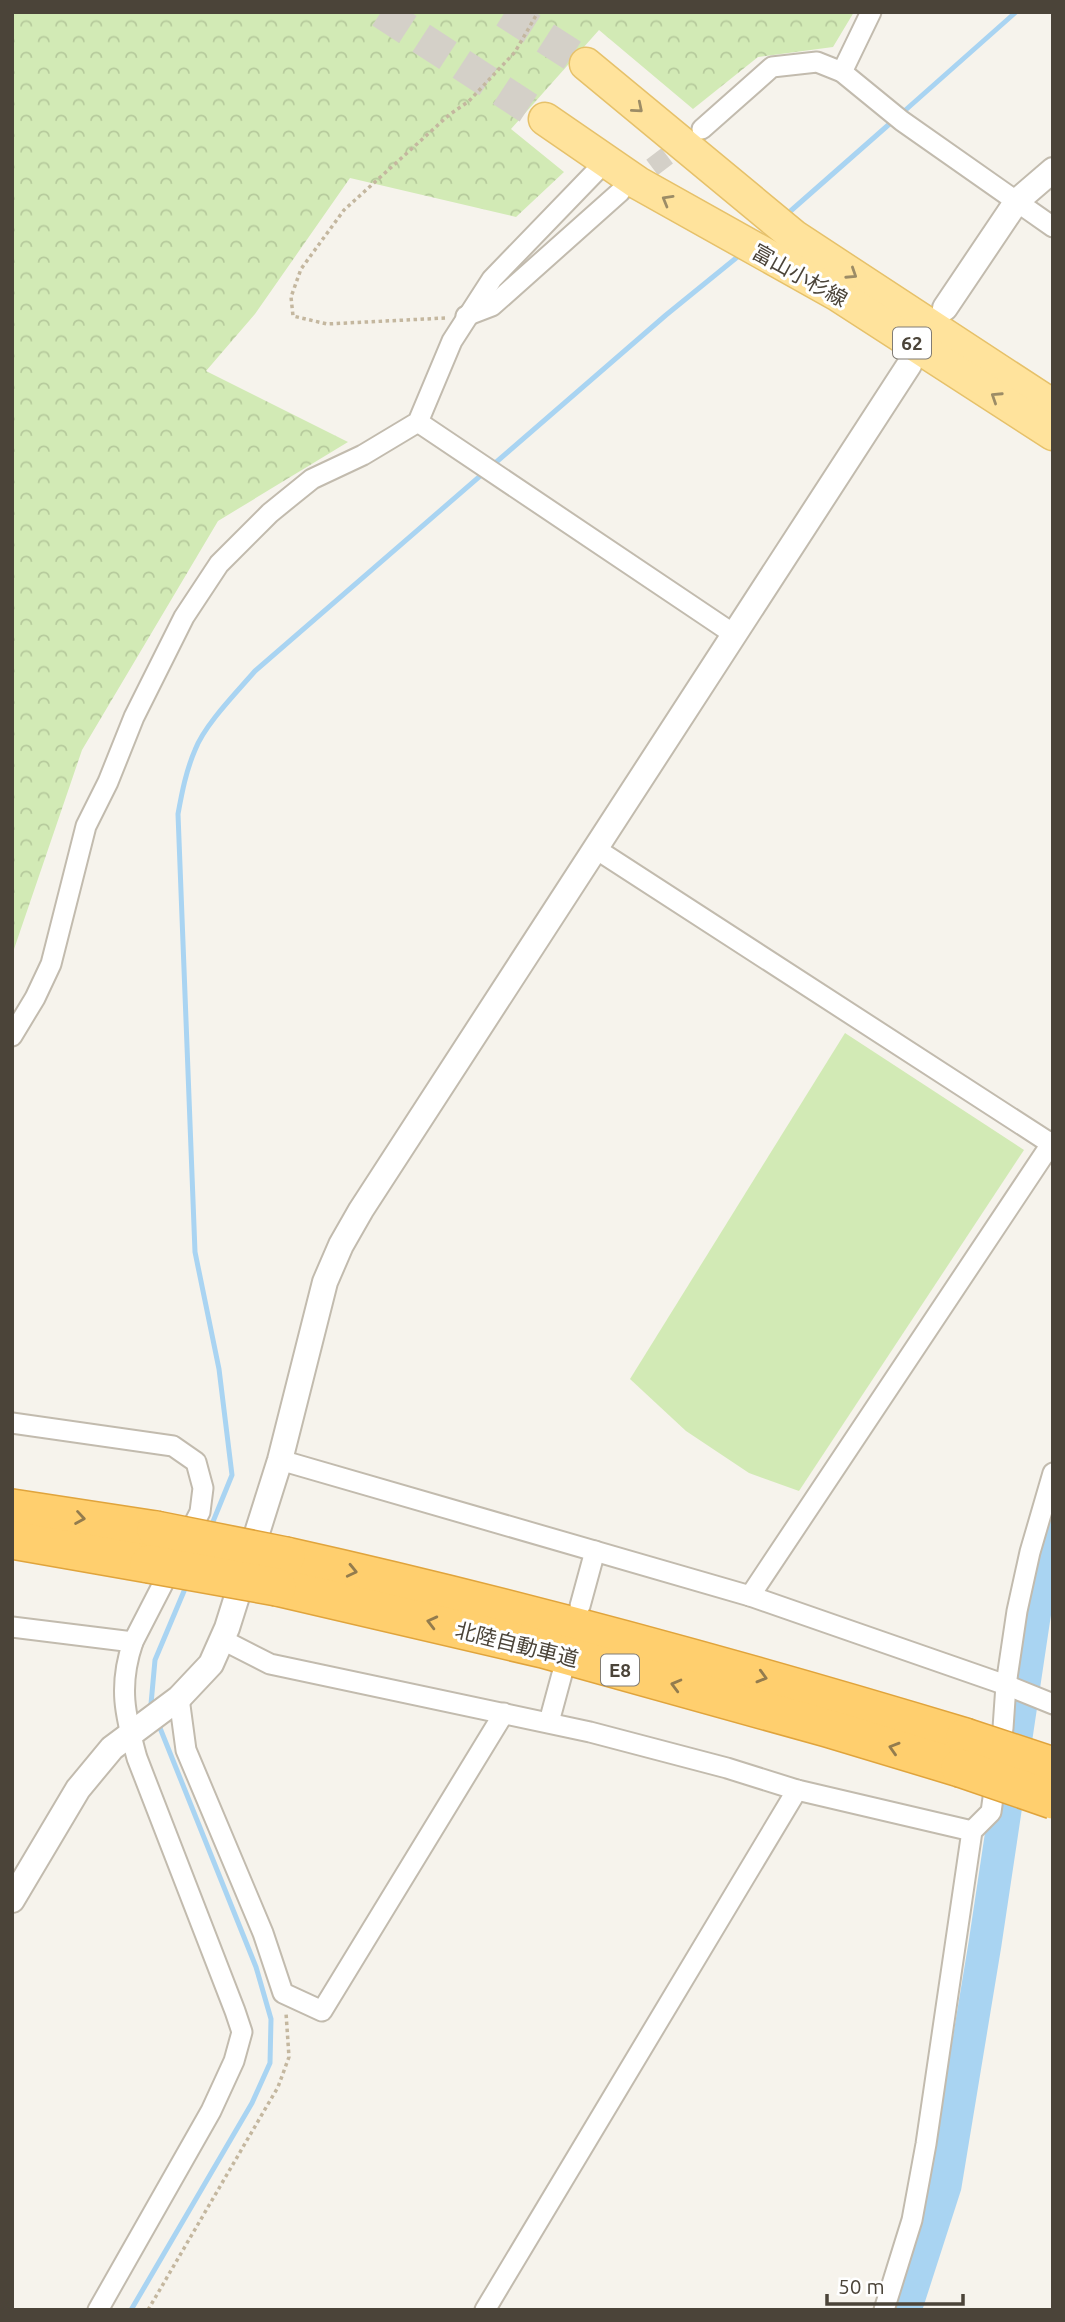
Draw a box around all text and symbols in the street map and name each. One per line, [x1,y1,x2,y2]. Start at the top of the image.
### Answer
one-way arrow [630,100,643,112]
one-way arrow [662,195,675,208]
street label: 富山小杉線 [748,239,852,311]
one-way arrow [844,266,857,279]
road number: 62 [893,328,931,358]
one-way arrow [990,392,1003,405]
one-way arrow [74,1510,86,1525]
one-way arrow [346,1562,358,1577]
one-way arrow [426,1616,438,1630]
street label: 北陸自動車道 [453,1617,581,1671]
road number: E8 [601,1654,639,1686]
one-way arrow [756,1668,768,1683]
one-way arrow [670,1679,682,1693]
one-way arrow [889,1742,901,1757]
scale bar [827,2262,964,2306]
text: 50 m [838,2274,885,2298]

